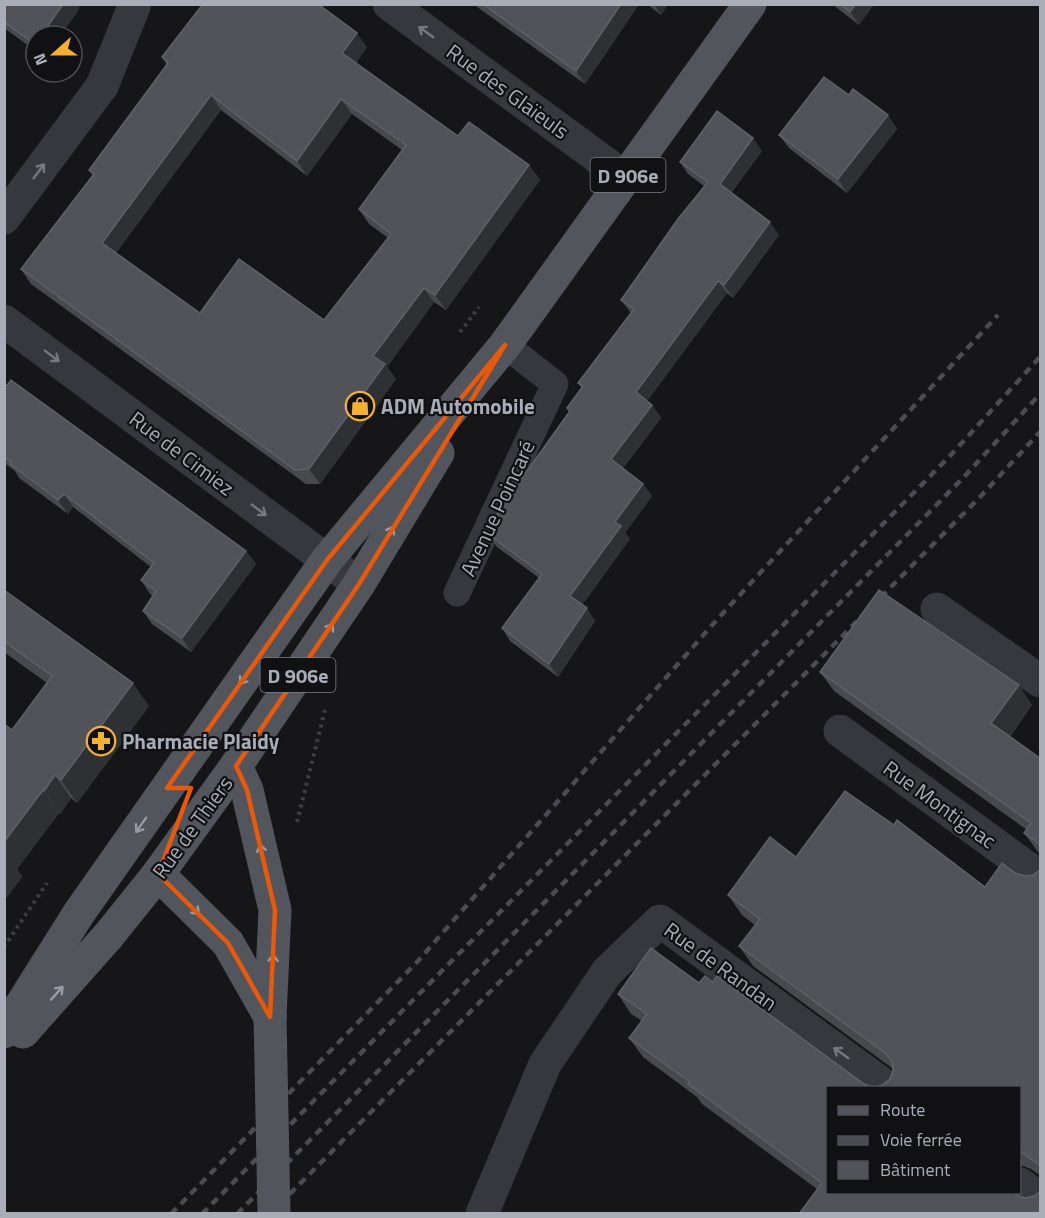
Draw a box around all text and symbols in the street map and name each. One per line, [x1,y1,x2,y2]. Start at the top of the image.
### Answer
north arrow [24,24,84,84]
one-way arrow [419,26,435,38]
street label: Rue des Glaïeuls [440,36,576,146]
text: N [27,50,53,69]
road number: D 906e [590,158,666,192]
one-way arrow [33,163,46,179]
one-way arrow [43,350,59,362]
shop icon: ADM Automobile [344,390,376,422]
place label: ADM Automobile [381,390,535,422]
street label: Rue de Cimiez [123,403,241,503]
street label: Avenue Poincaré [451,435,543,581]
one-way arrow [250,503,266,516]
one-way arrow [383,526,395,543]
one-way arrow [322,623,334,639]
road number: D 906e [260,658,336,692]
one-way arrow [239,668,251,684]
pharmacy icon: Pharmacie Plaidy [85,725,117,757]
place label: Pharmacie Plaidy [122,725,280,757]
street label: Rue Montignac [877,752,1003,856]
street label: Rue de Thiers [144,769,240,885]
one-way arrow [135,816,147,832]
one-way arrow [255,844,267,863]
one-way arrow [185,901,200,916]
street label: Rue de Randan [658,914,784,1018]
one-way arrow [267,954,278,974]
one-way arrow [50,986,64,1001]
one-way arrow [833,1047,849,1060]
legend [826,1086,1021,1194]
text: Route [880,1096,925,1123]
text: Voie ferrée [880,1126,962,1153]
text: Bâtiment [880,1156,951,1183]

